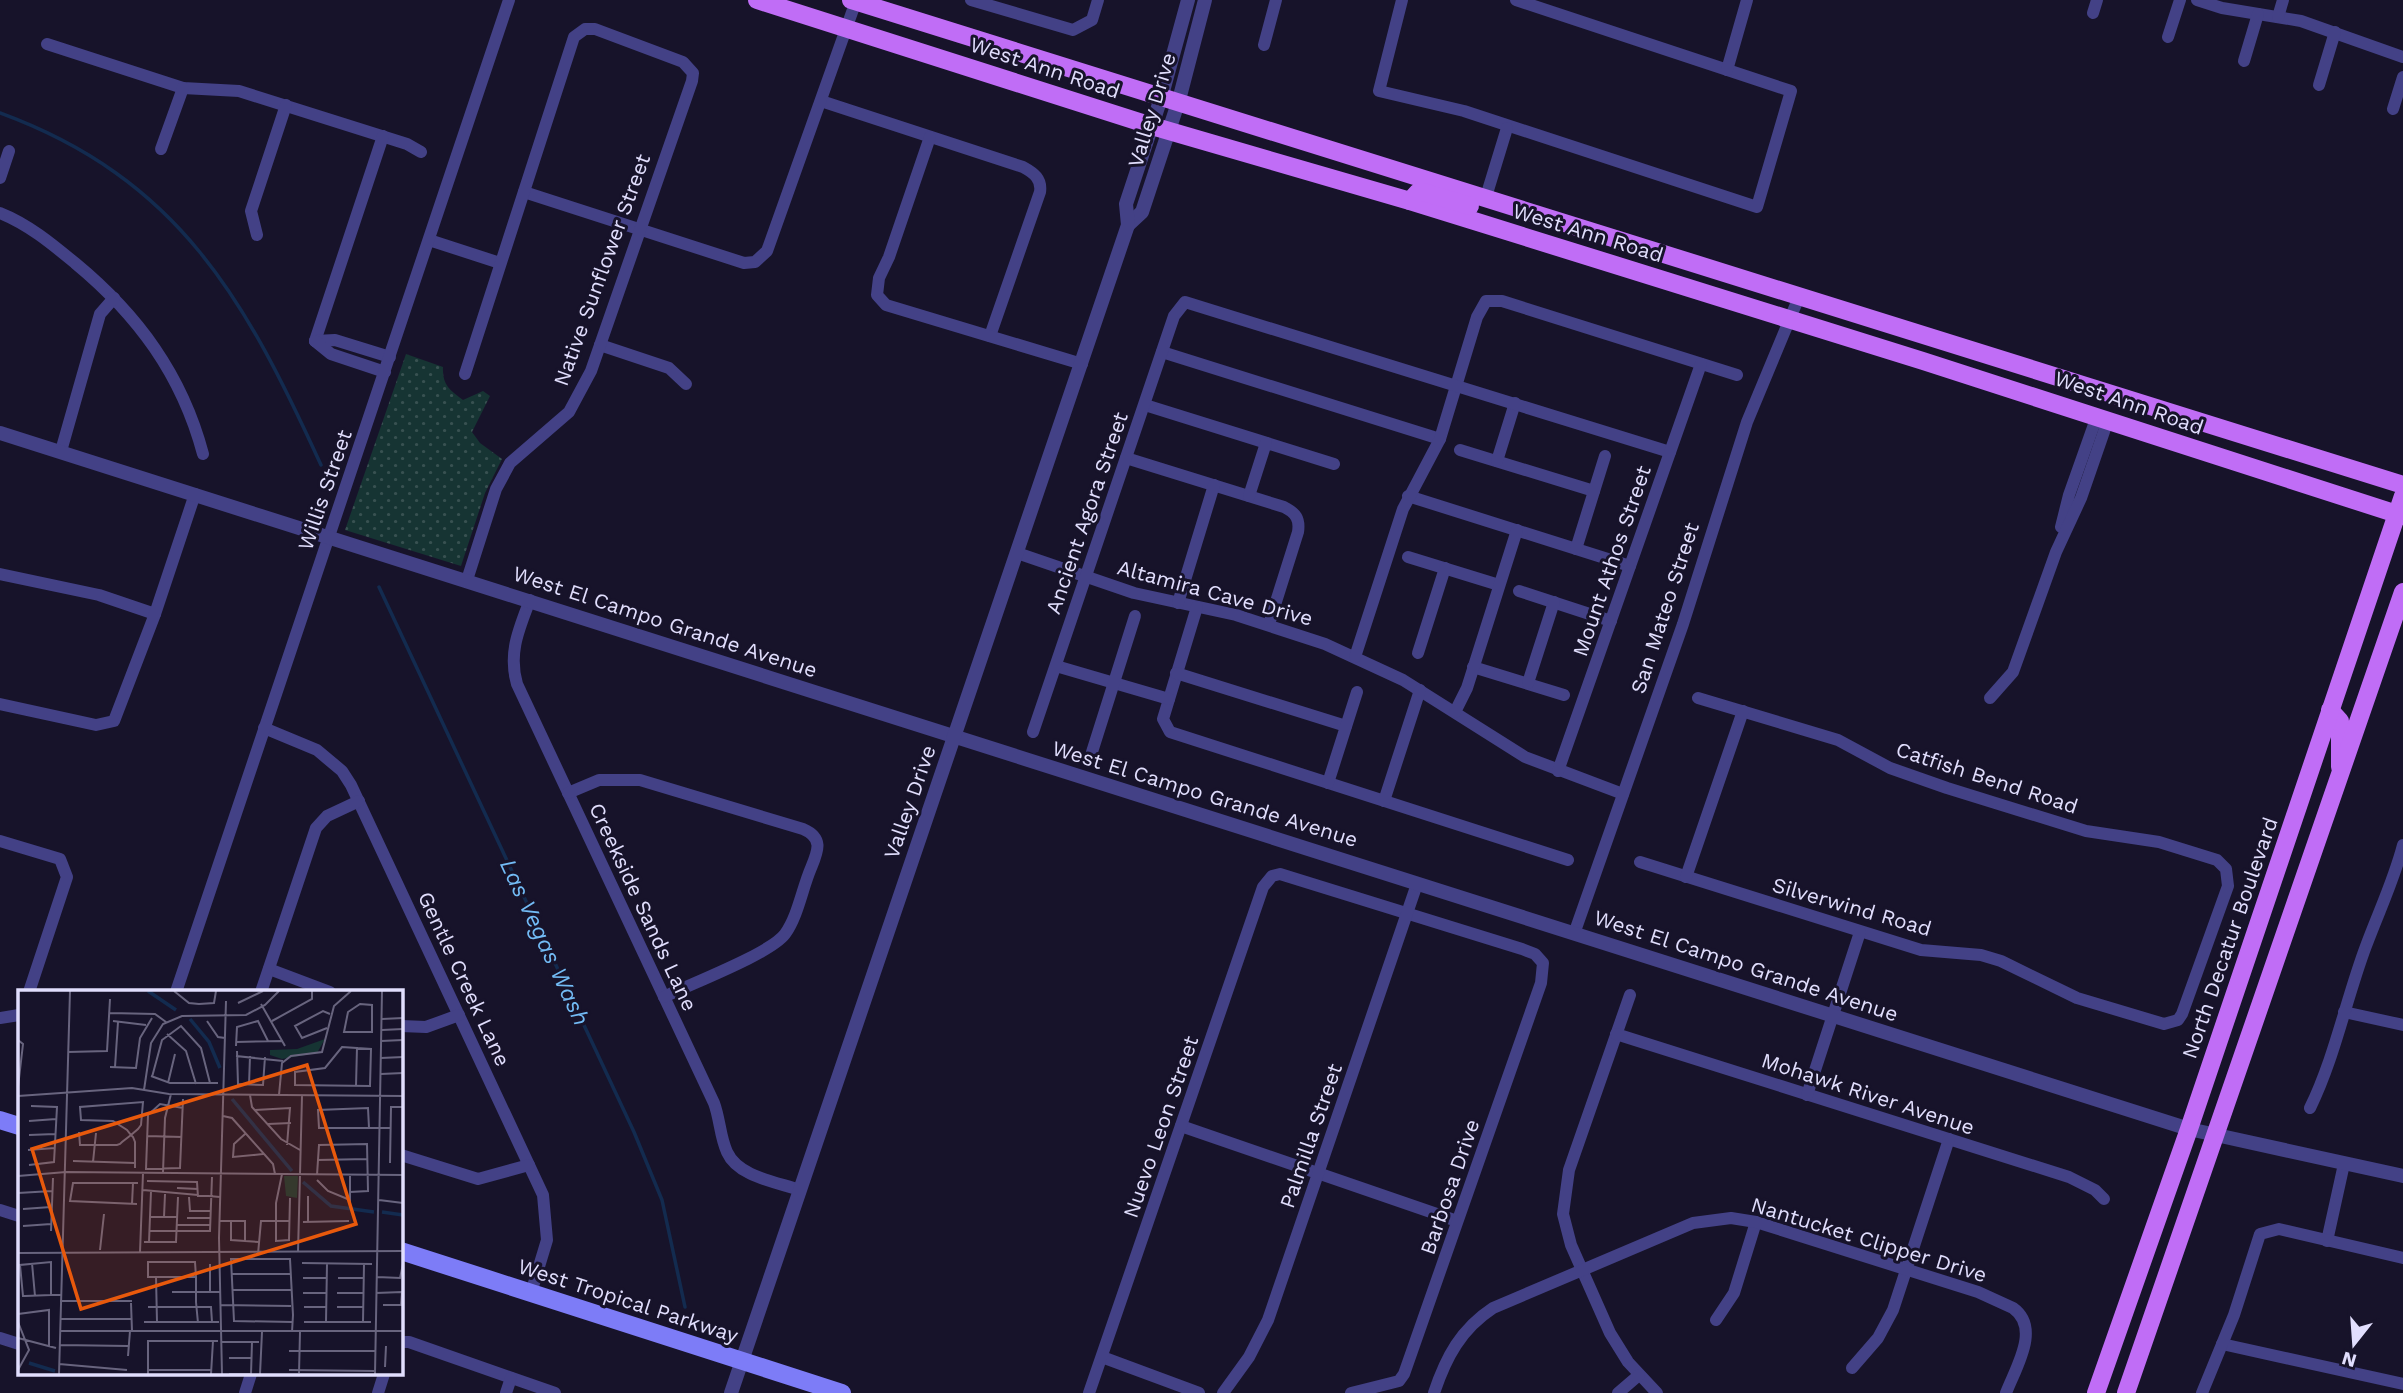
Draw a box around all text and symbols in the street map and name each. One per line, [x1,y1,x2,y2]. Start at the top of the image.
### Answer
street label: West Ann Road [967,32,1123,104]
street label: Valley Drive [1122,50,1181,170]
street label: Native Sunflower Street [548,150,655,389]
street label: West Ann Road [1510,198,1666,267]
street label: West Ann Road [2051,365,2207,440]
street label: Ancient Agora Street [1040,408,1133,617]
street label: Willis Street [292,426,357,553]
street label: Mount Athos Street [1567,462,1656,660]
street label: San Mateo Street [1625,519,1704,697]
street label: Altamira Cave Drive [1115,554,1316,631]
street label: West El Campo Grande Avenue [510,560,820,683]
street label: West El Campo Grande Avenue [1049,735,1361,852]
street label: Catfish Bend Road [1893,736,2081,819]
street label: Valley Drive [878,742,941,862]
street label: Creekside Sands Lane [584,799,703,1015]
street label: North Decatur Boulevard [2176,814,2283,1062]
water label: Las Vegas Wash [494,855,595,1030]
street label: Silverwind Road [1770,872,1935,941]
street label: Gentle Creek Lane [413,888,516,1070]
street label: West El Campo Grande Avenue [1591,904,1901,1027]
inset map [18,990,402,1376]
street label: Nuevo Leon Street [1118,1032,1204,1221]
street label: Mohawk River Avenue [1759,1047,1978,1140]
street label: Palmilla Street [1274,1060,1347,1211]
street label: Barbosa Drive [1415,1116,1484,1258]
street label: Nantucket Clipper Drive [1748,1192,1990,1287]
street label: West Tropical Parkway [515,1253,742,1348]
north arrow [2319,1309,2389,1379]
text: N [2339,1347,2359,1373]

